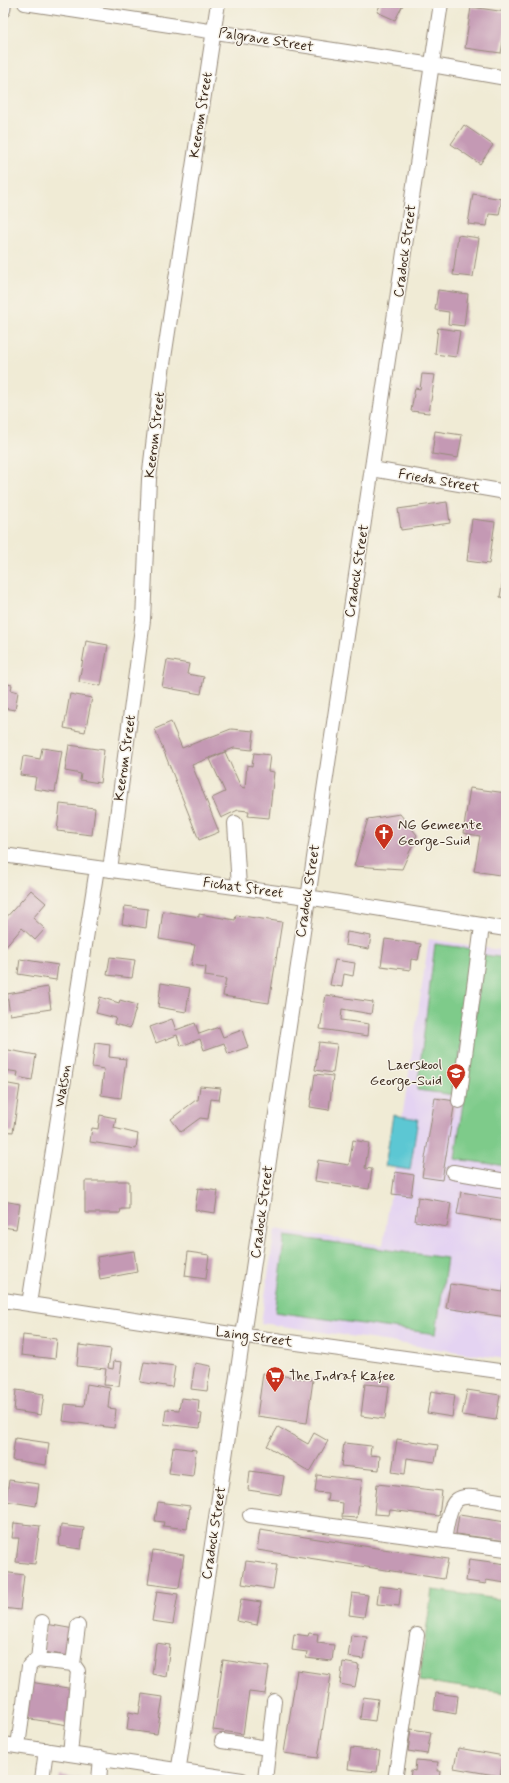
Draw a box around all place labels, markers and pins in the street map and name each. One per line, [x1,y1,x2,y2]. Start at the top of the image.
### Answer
place label: NG Gemeente George-Suid [398,816,482,851]
church icon: NG Gemeente George-Suid [373,822,395,850]
place label: Laerskool George-Suid [370,1056,442,1091]
school or university icon: Laerskool George-Suid [445,1062,467,1090]
supermarket icon: The Indraf Kafee [264,1365,286,1393]
place label: The Indraf Kafee [289,1367,396,1385]

